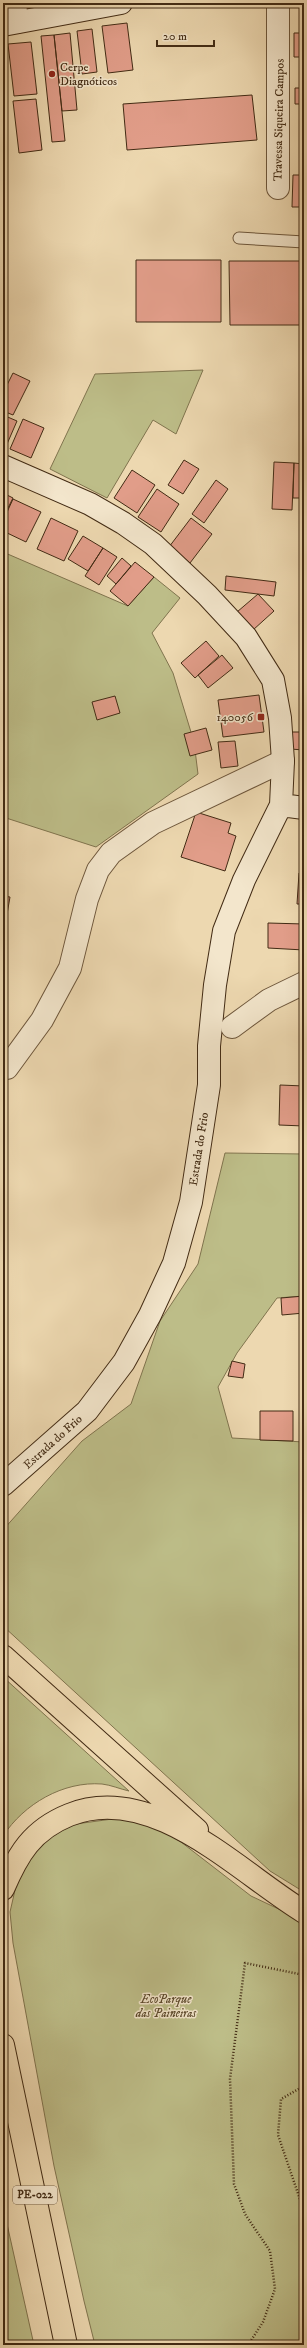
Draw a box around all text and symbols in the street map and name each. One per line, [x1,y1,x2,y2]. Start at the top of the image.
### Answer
scale bar [157,22,214,48]
text: 20 m [163,29,187,44]
street label: Travessa Siqueira Campos [270,59,288,181]
place label: Cerpe Diagnóticos [60,60,117,89]
marker: Cerpe Diagnóticos [47,69,57,79]
place label: 140056 [217,710,254,725]
marker: 140056 [256,712,266,722]
street label: Estrada do Frio [186,1111,212,1187]
street label: Estrada do Frio [20,1412,86,1472]
park label: EcoParque das Paineiras [135,1992,196,2021]
road number: PE-022 [13,2186,57,2204]

